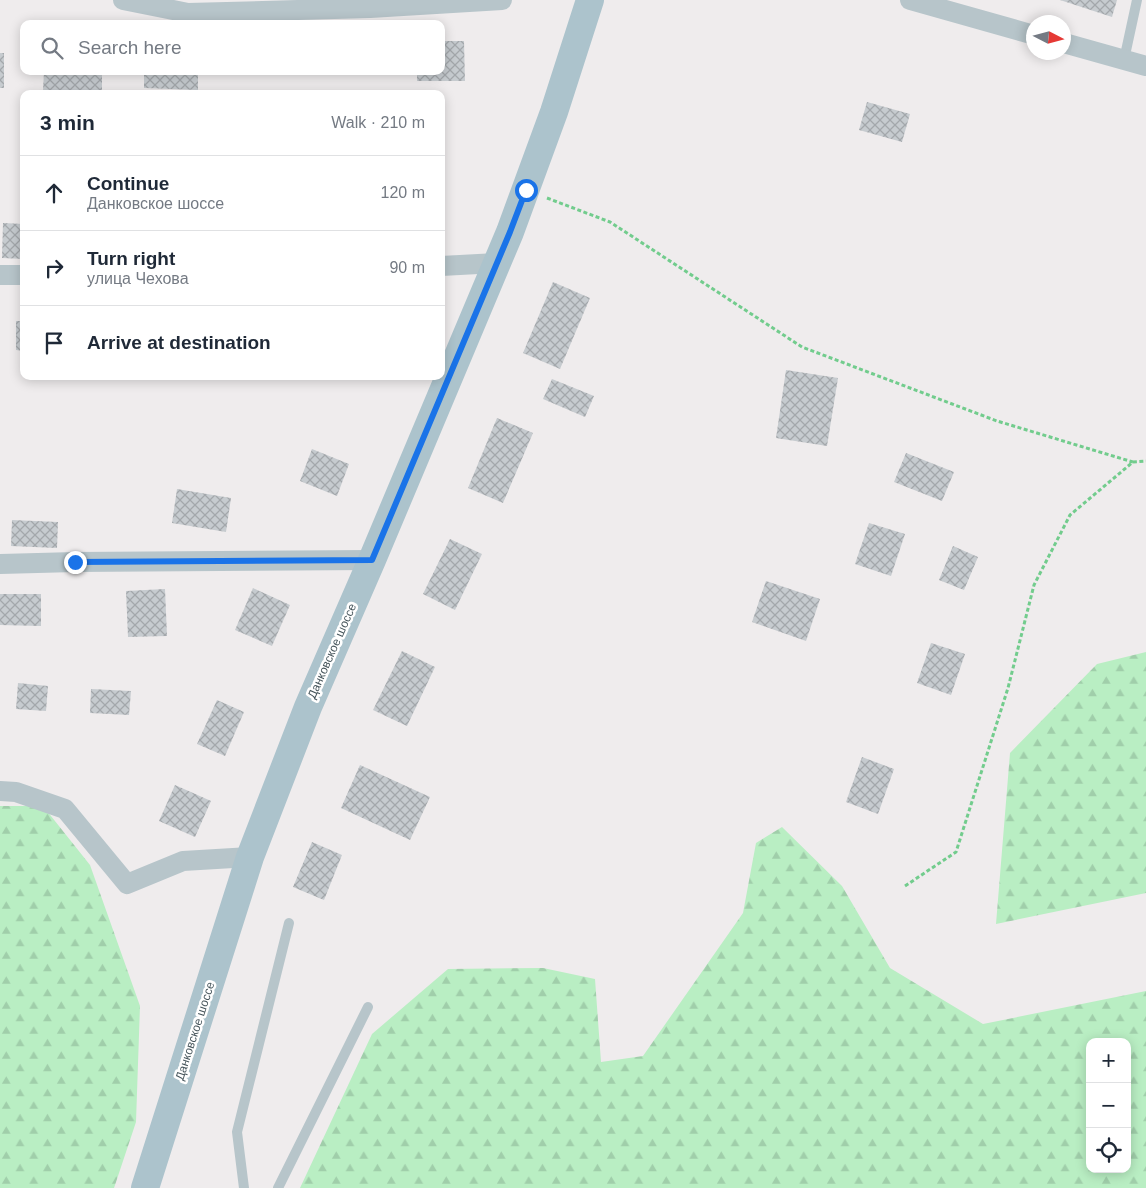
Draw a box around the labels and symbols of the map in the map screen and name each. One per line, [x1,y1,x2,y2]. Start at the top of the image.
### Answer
north arrow [1026,15,1071,60]
route start [515,179,538,202]
route end [64,551,87,574]
street label: Данковское шоссе [305,601,359,701]
street label: Данковское шоссе [172,980,218,1082]

